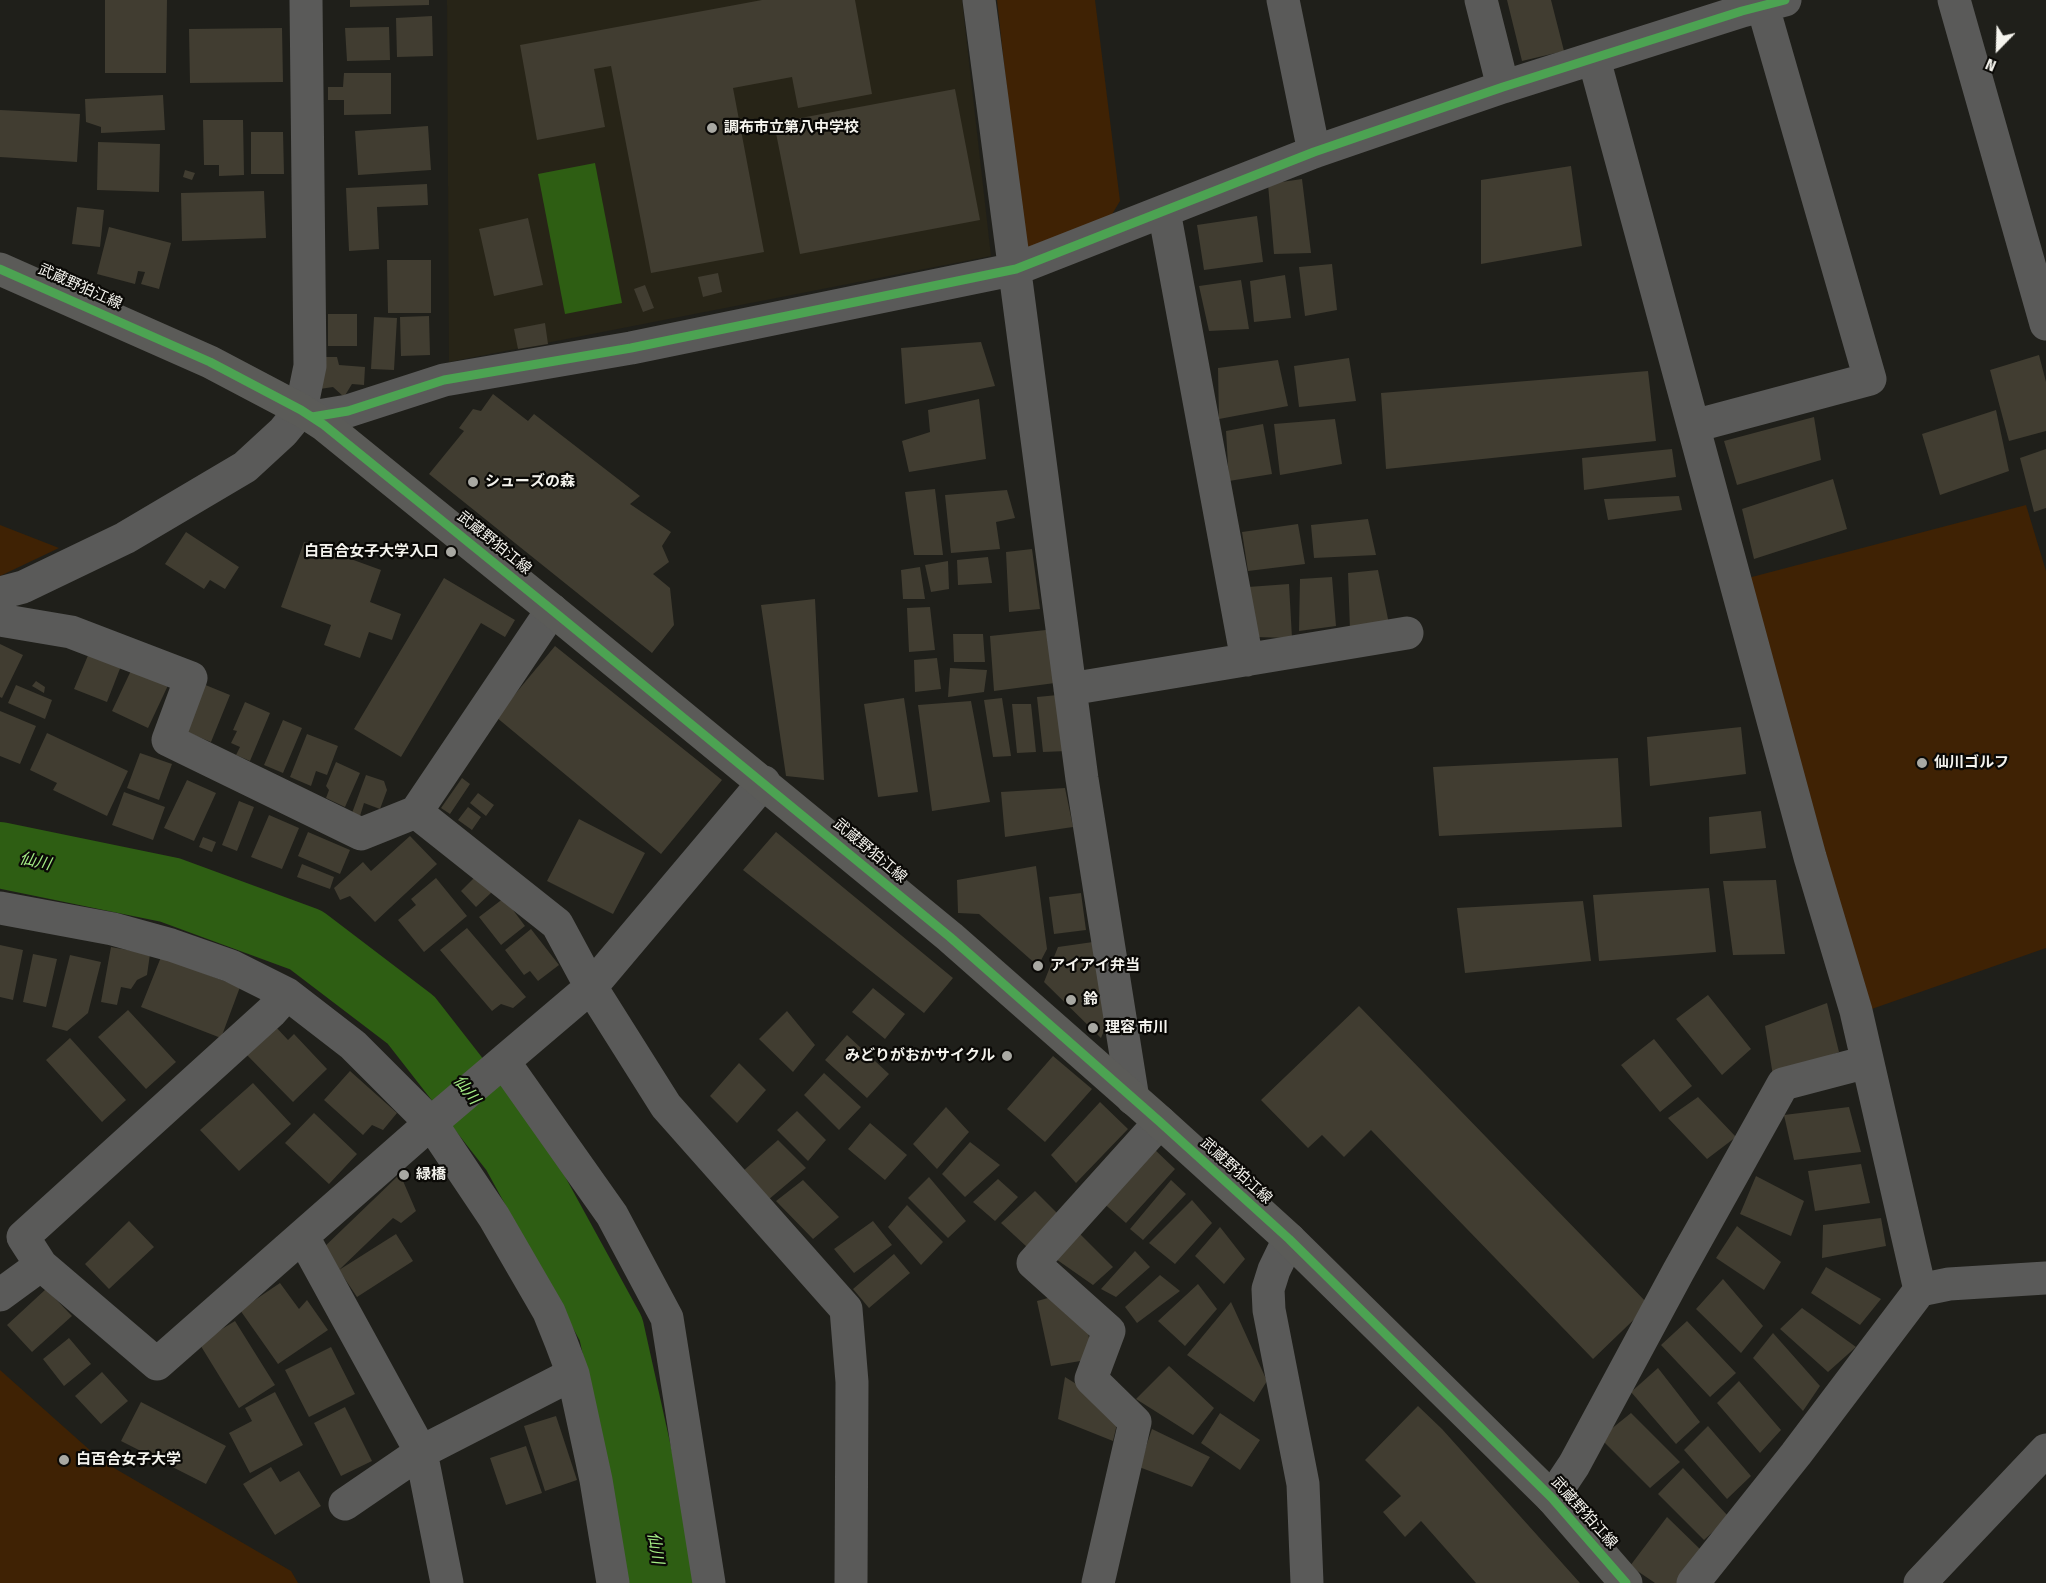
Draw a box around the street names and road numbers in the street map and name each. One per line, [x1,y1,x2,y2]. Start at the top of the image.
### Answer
street label: 武蔵野狛江線 [35,260,125,314]
street label: 武蔵野狛江線 [453,508,535,578]
street label: 武蔵野狛江線 [830,815,910,887]
street label: 武蔵野狛江線 [1197,1134,1275,1208]
street label: 武蔵野狛江線 [1547,1474,1621,1552]

